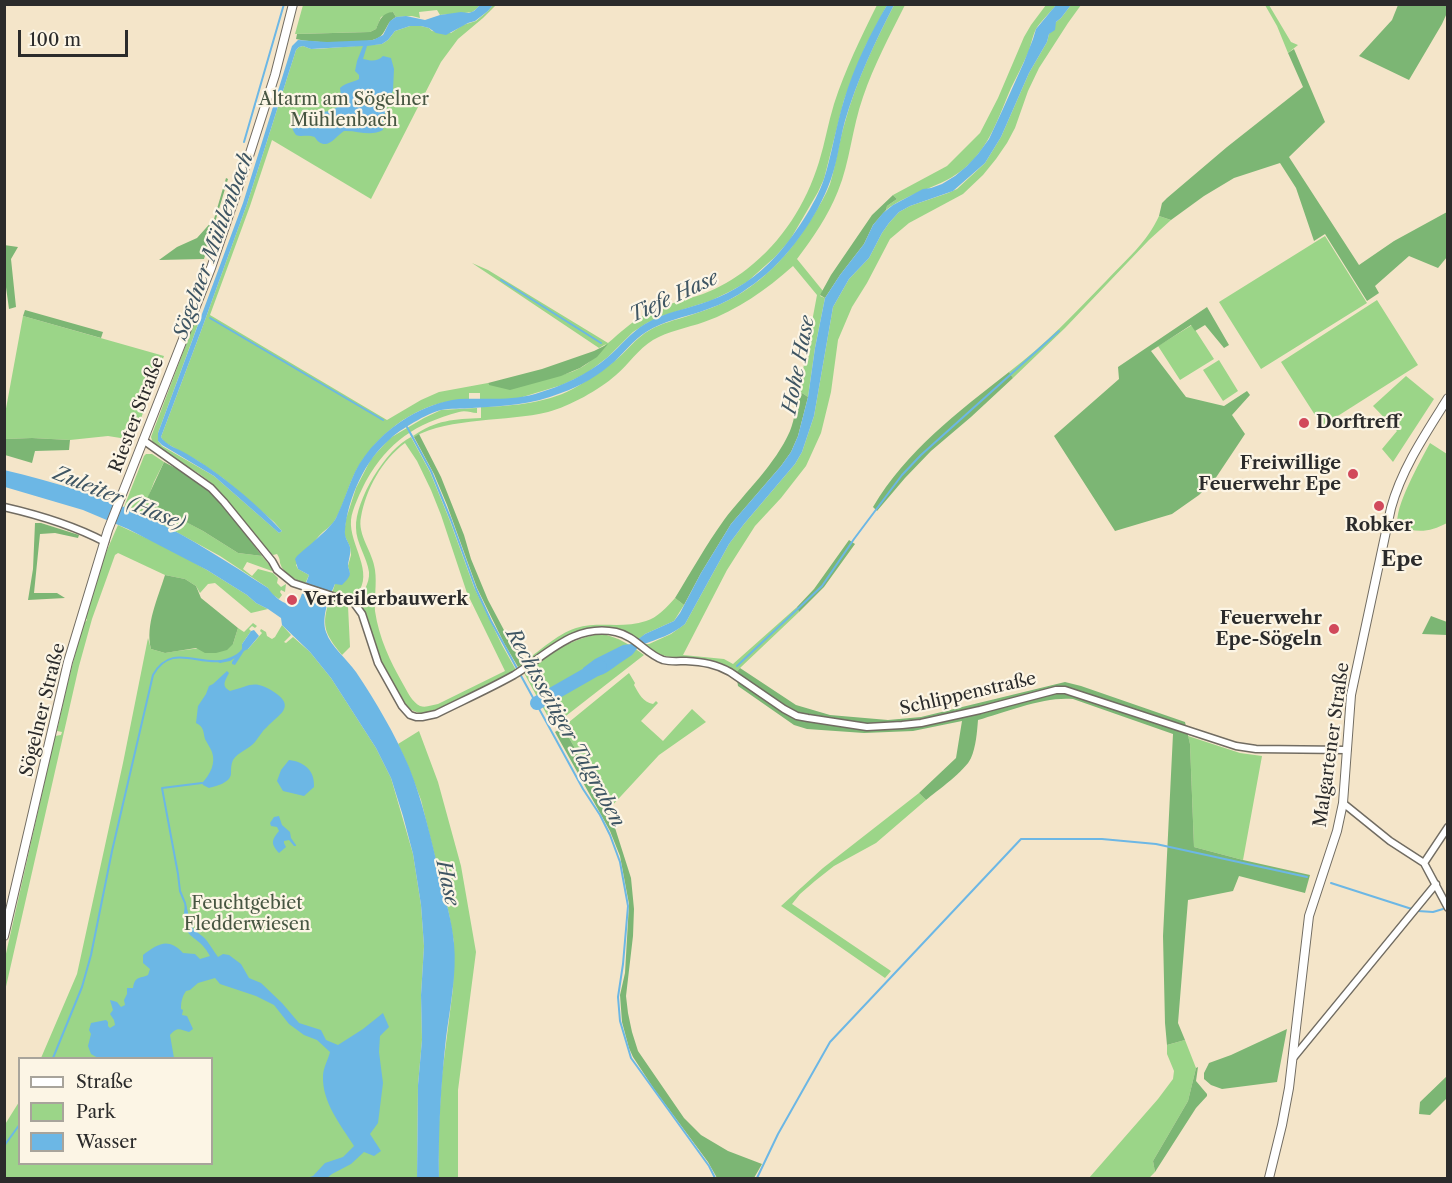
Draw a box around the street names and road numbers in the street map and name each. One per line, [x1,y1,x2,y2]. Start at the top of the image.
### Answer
street label: Riester Straße [105,354,169,476]
street label: Sögelner Straße [16,641,70,779]
street label: Malgartener Straße [1310,661,1354,829]
street label: Schlippenstraße [898,668,1038,720]

